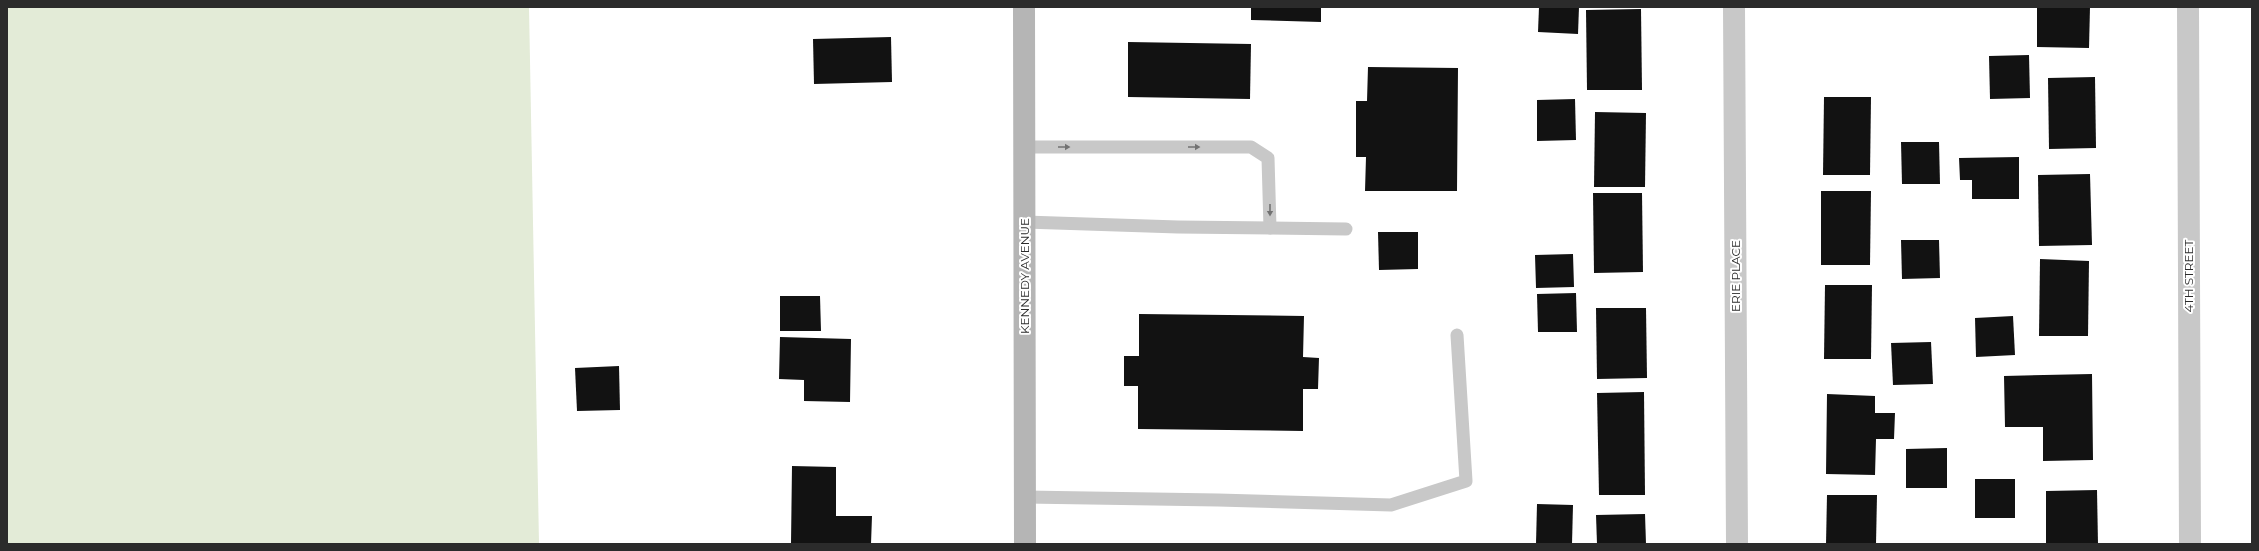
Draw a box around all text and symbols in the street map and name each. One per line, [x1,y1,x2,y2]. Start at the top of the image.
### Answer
one-way arrow [1058,144,1071,150]
one-way arrow [1188,144,1201,150]
one-way arrow [1267,204,1273,217]
street label: KENNEDY AVENUE [1017,218,1032,334]
street label: 4TH STREET [2181,239,2196,312]
street label: ERIE PLACE [1728,240,1743,312]

